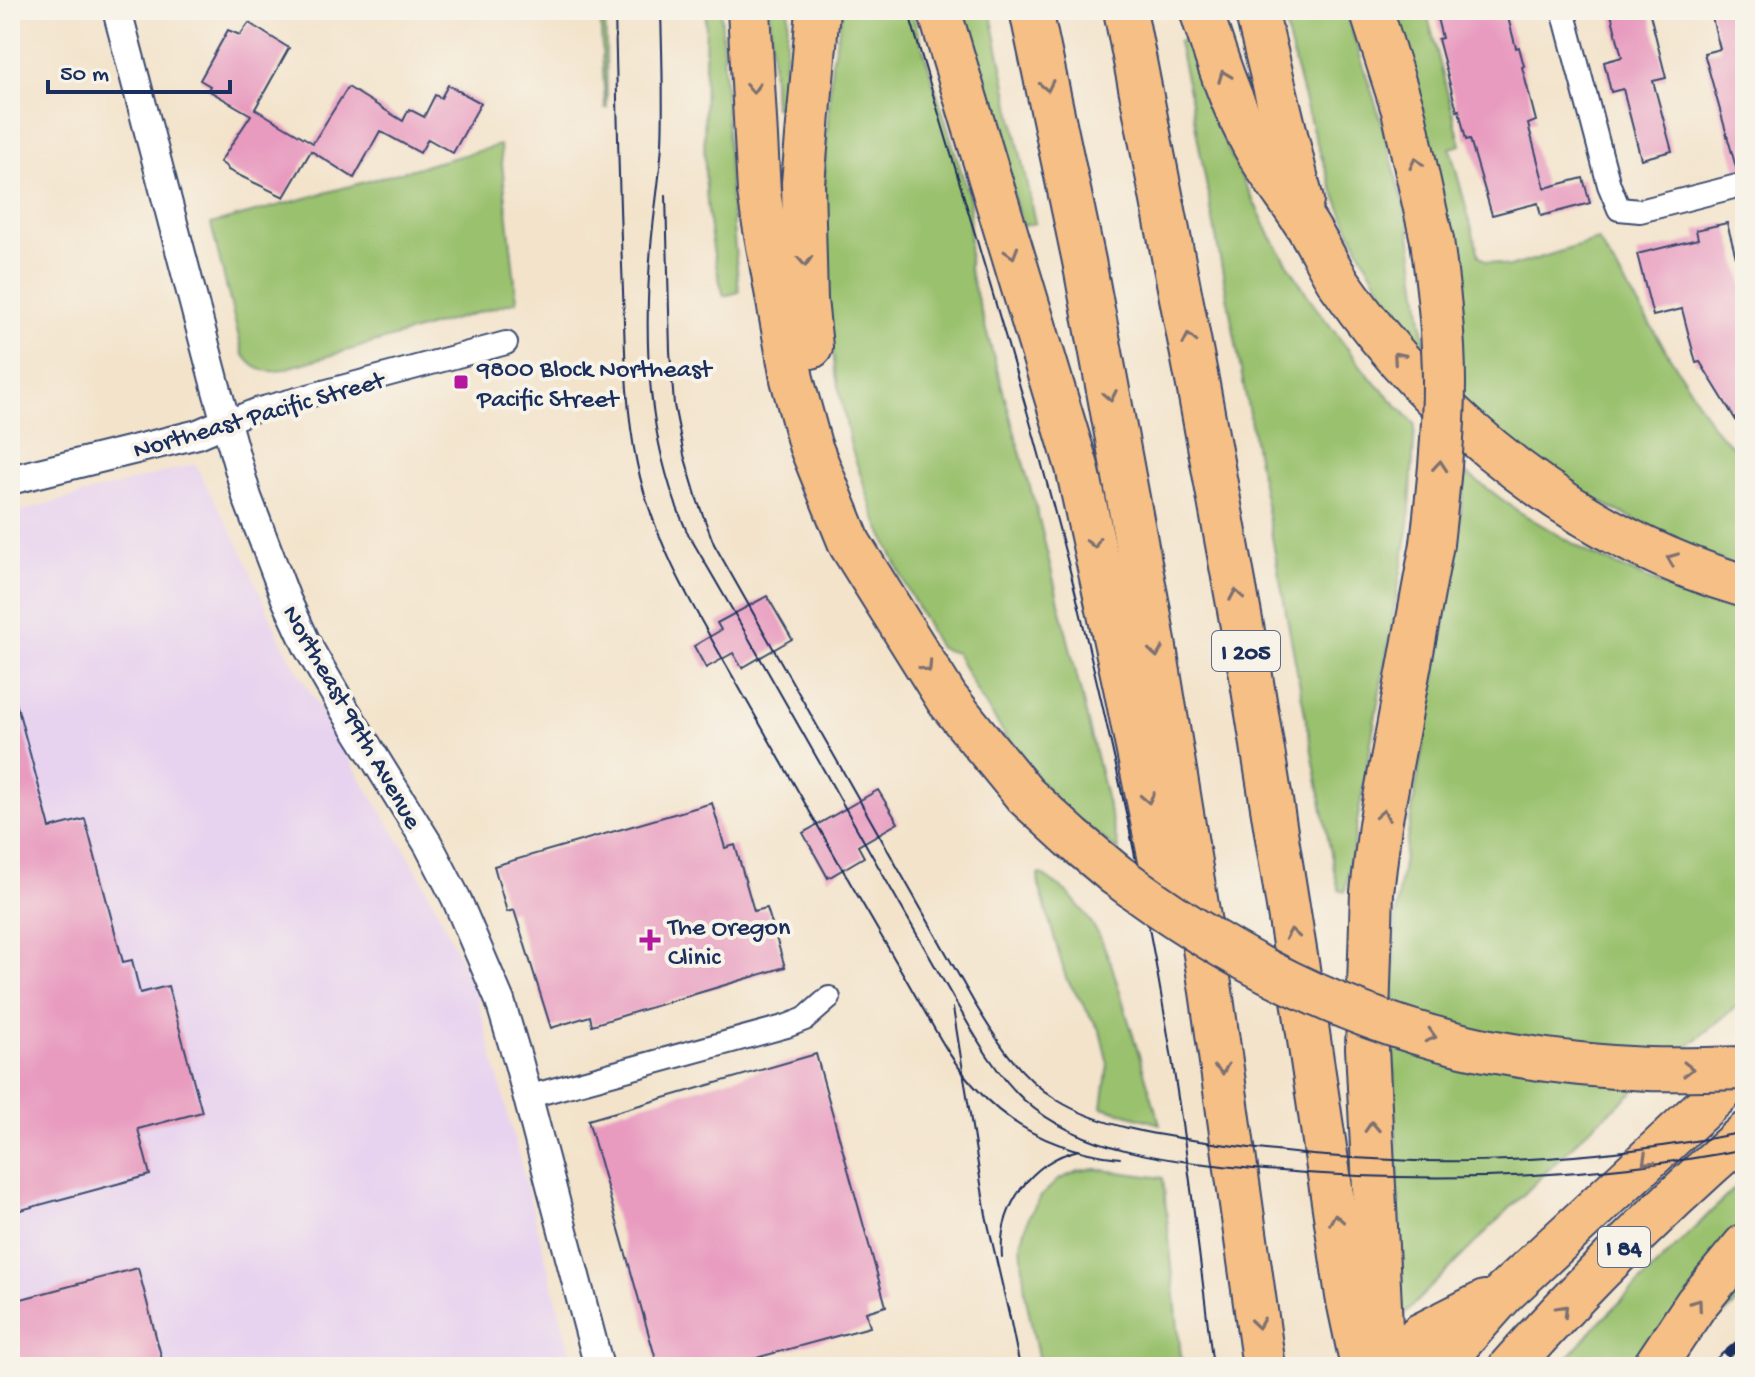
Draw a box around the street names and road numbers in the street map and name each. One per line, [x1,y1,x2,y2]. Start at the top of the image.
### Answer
street label: Northeast Pacific Street [130,366,391,468]
street label: Northeast 99th Avenue [273,601,427,836]
road number: I 205 [1212,631,1280,671]
road number: I 84 [1598,1227,1650,1267]

